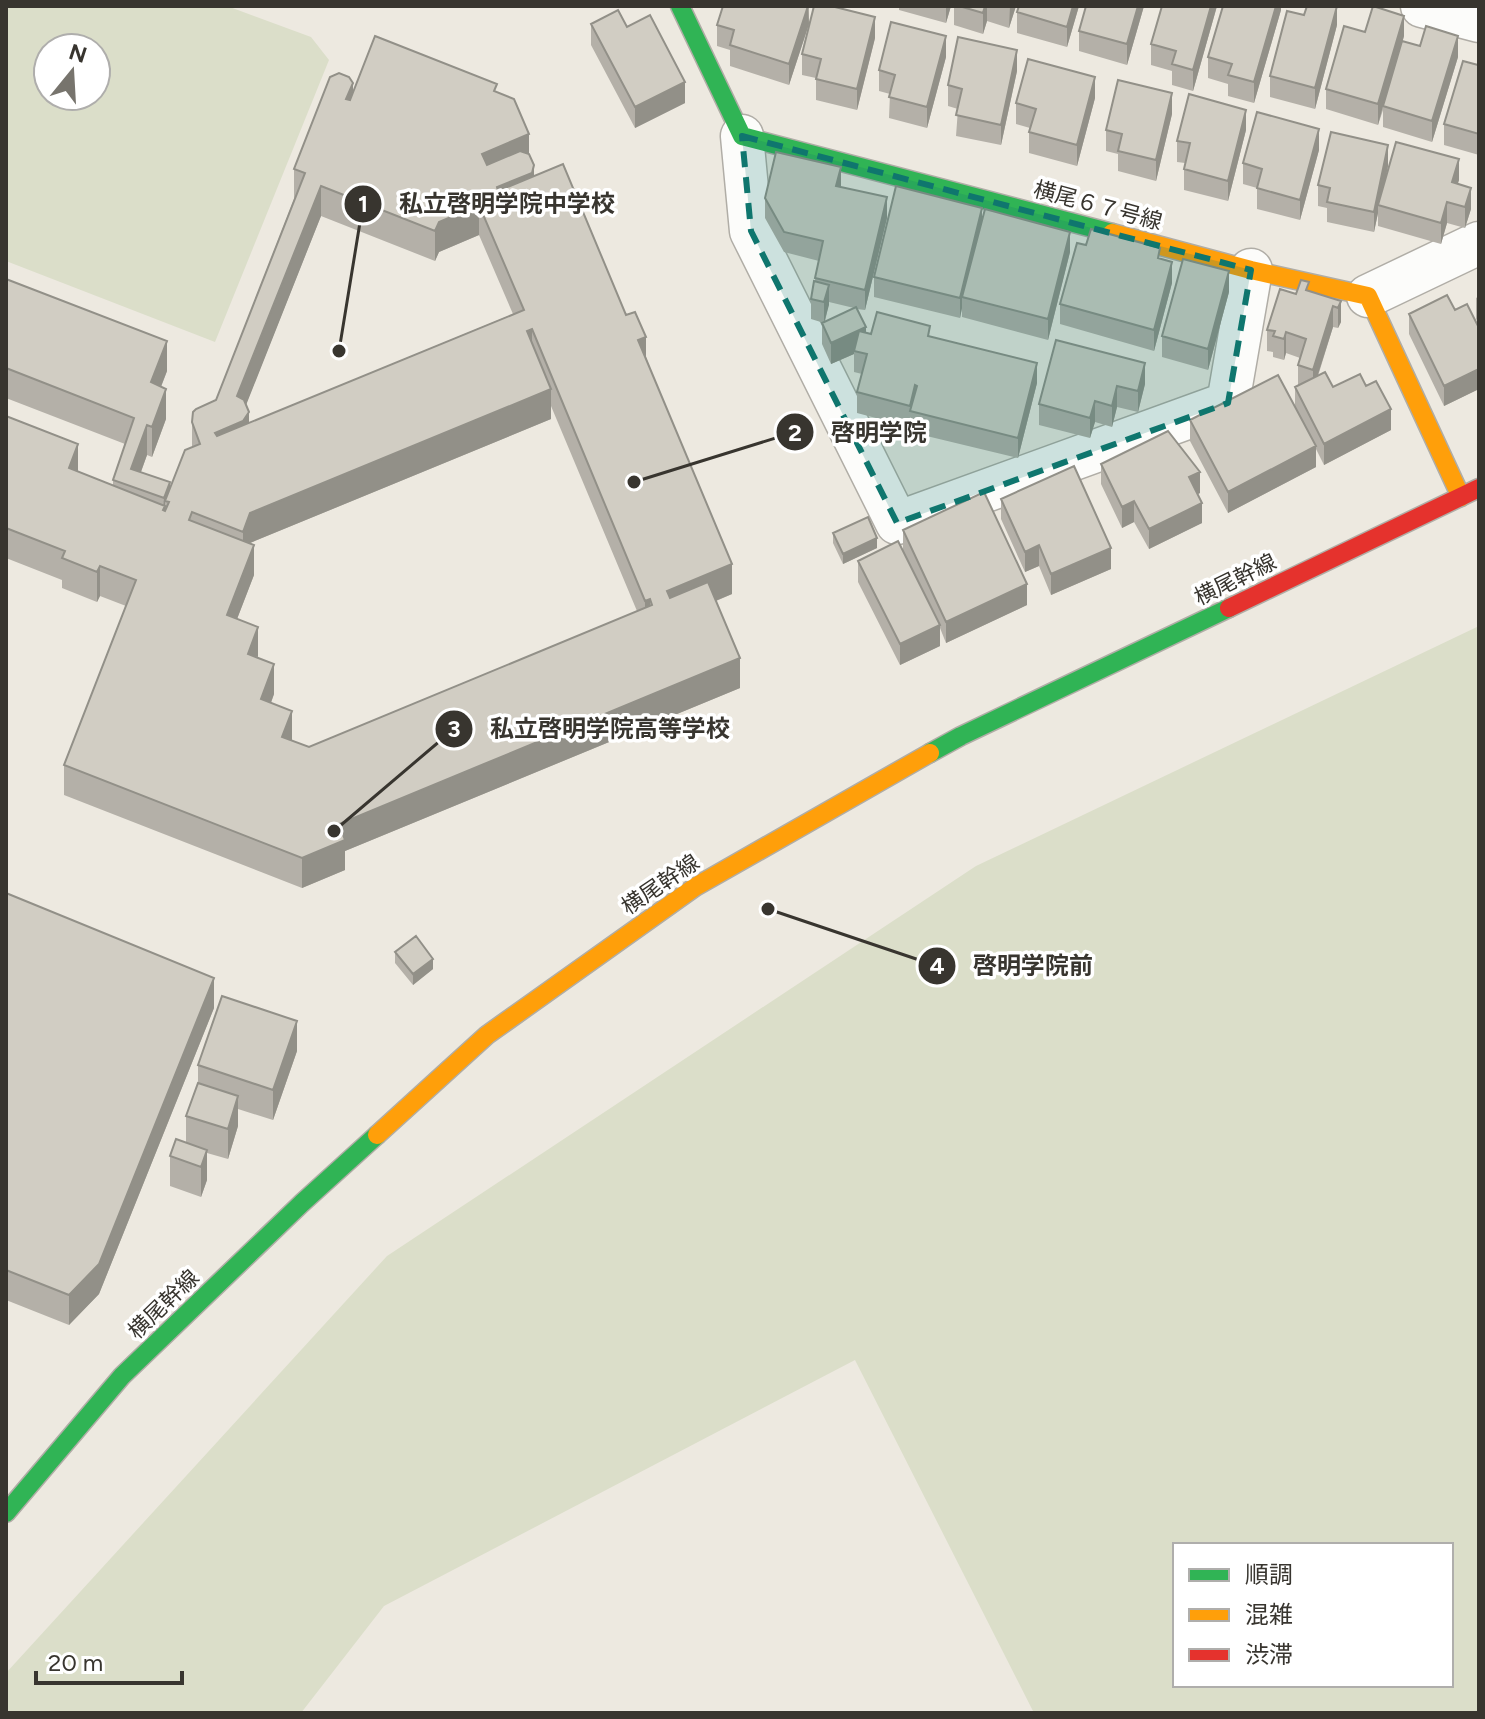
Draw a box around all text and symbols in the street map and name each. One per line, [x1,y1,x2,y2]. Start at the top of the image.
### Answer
north arrow [32,32,112,112]
text: N [66,38,90,69]
street label: 横尾６７号線 [1031,175,1165,236]
callout: 私立啓明学院中学校 [343,180,631,228]
text: 1 [358,189,368,218]
text: 私立啓明学院中学校 [399,189,615,218]
callout: 啓明学院 [775,408,943,456]
text: 2 [788,418,802,447]
text: 啓明学院 [831,418,927,447]
street label: 横尾幹線 [1190,548,1281,611]
callout: 私立啓明学院高等学校 [434,705,746,753]
text: 3 [447,714,461,743]
text: 私立啓明学院高等学校 [490,714,730,743]
street label: 横尾幹線 [616,849,704,920]
callout: 啓明学院前 [917,942,1109,990]
text: 4 [929,951,945,980]
text: 啓明学院前 [973,951,1093,980]
street label: 横尾幹線 [122,1264,204,1345]
legend [1173,1543,1453,1687]
text: 順調 [1245,1560,1293,1589]
text: 混雑 [1245,1600,1293,1629]
scale bar [36,1635,182,1685]
text: 渋滞 [1245,1640,1293,1669]
text: 20 m [48,1648,103,1677]

